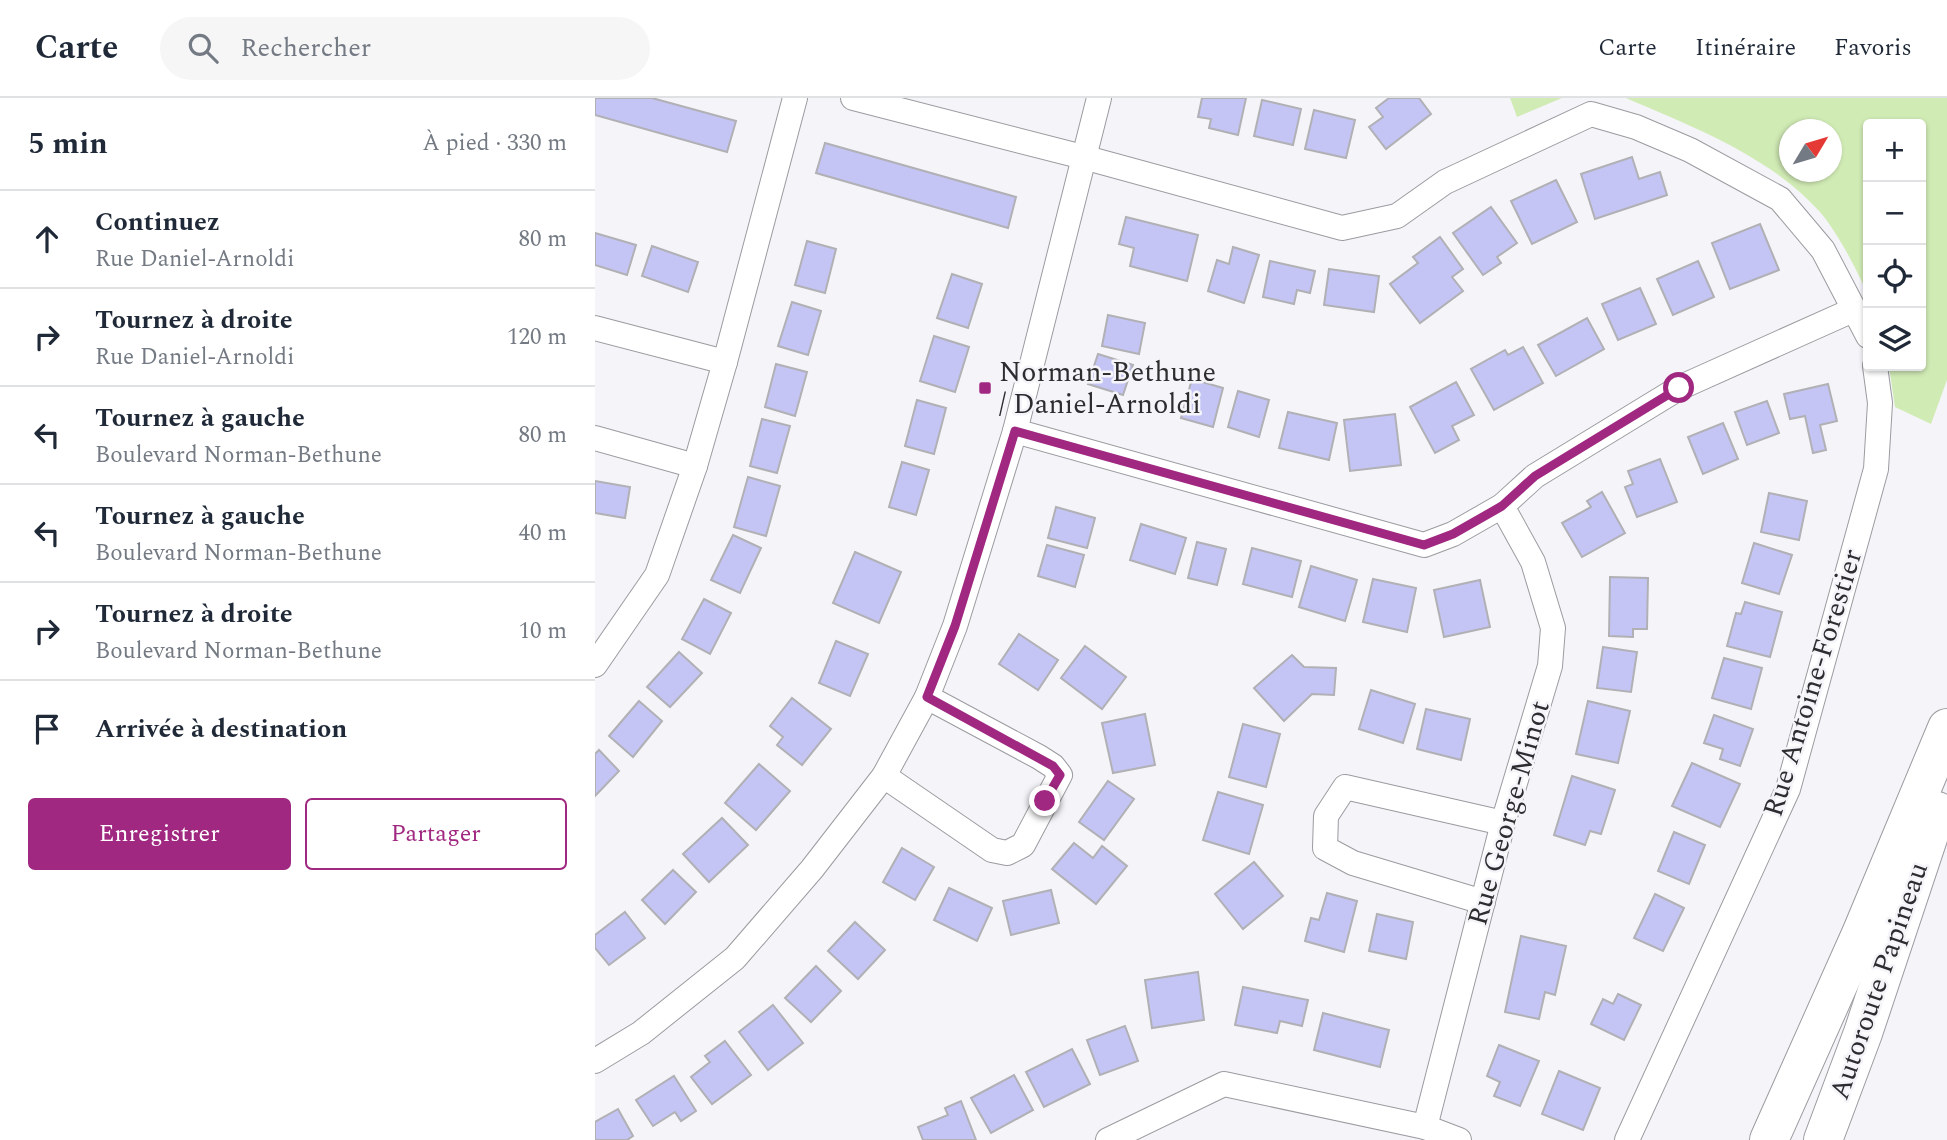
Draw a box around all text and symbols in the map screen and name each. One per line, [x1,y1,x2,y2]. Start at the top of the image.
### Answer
search box [160,17,650,80]
text: Carte [35,23,118,73]
text: Rechercher [240,28,371,68]
icon: search [184,29,222,67]
text: Carte [1598,30,1657,66]
text: Itinéraire [1695,30,1796,66]
text: Favoris [1834,30,1912,66]
north arrow [1779,119,1842,182]
map controls [1863,119,1926,371]
button: + [1863,119,1926,182]
text: 5 min [28,121,108,167]
text: À pied · 330 m [422,126,567,161]
button: − [1863,182,1926,245]
text: Continuez [95,202,220,242]
icon: ahead [28,220,66,258]
text: 80 m [518,222,567,257]
text: Rue Daniel-Arnoldi [95,242,294,277]
button: locate [1863,245,1926,308]
text: Tournez à droite [95,300,293,340]
button: layers [1863,308,1926,371]
icon: right [28,318,66,356]
text: 120 m [507,320,567,355]
text: Rue Daniel-Arnoldi [95,340,294,375]
place label: Norman-Bethune / Daniel-Arnoldi [999,351,1216,426]
route start [1663,372,1694,403]
marker: Norman-Bethune / Daniel-Arnoldi [977,380,993,396]
text: Tournez à gauche [95,398,305,438]
icon: left [28,416,66,454]
text: 80 m [518,418,567,453]
text: Boulevard Norman-Bethune [95,438,382,473]
text: Tournez à gauche [95,496,305,536]
icon: left [28,514,66,552]
text: 40 m [518,516,567,551]
text: Boulevard Norman-Bethune [95,536,382,571]
street label: Rue Antoine-Forestier [1752,544,1874,822]
text: Tournez à droite [95,594,293,634]
icon: right [28,612,66,650]
text: 10 m [518,614,567,649]
text: Boulevard Norman-Bethune [95,634,382,669]
street label: Rue George-Minot [1456,695,1562,931]
text: Arrivée à destination [95,709,347,749]
icon: arrive [28,710,66,748]
route end [1029,785,1060,816]
button: Enregistrer [28,798,291,870]
button: Partager [305,798,567,870]
street label: Autoroute Papineau [1818,856,1940,1106]

